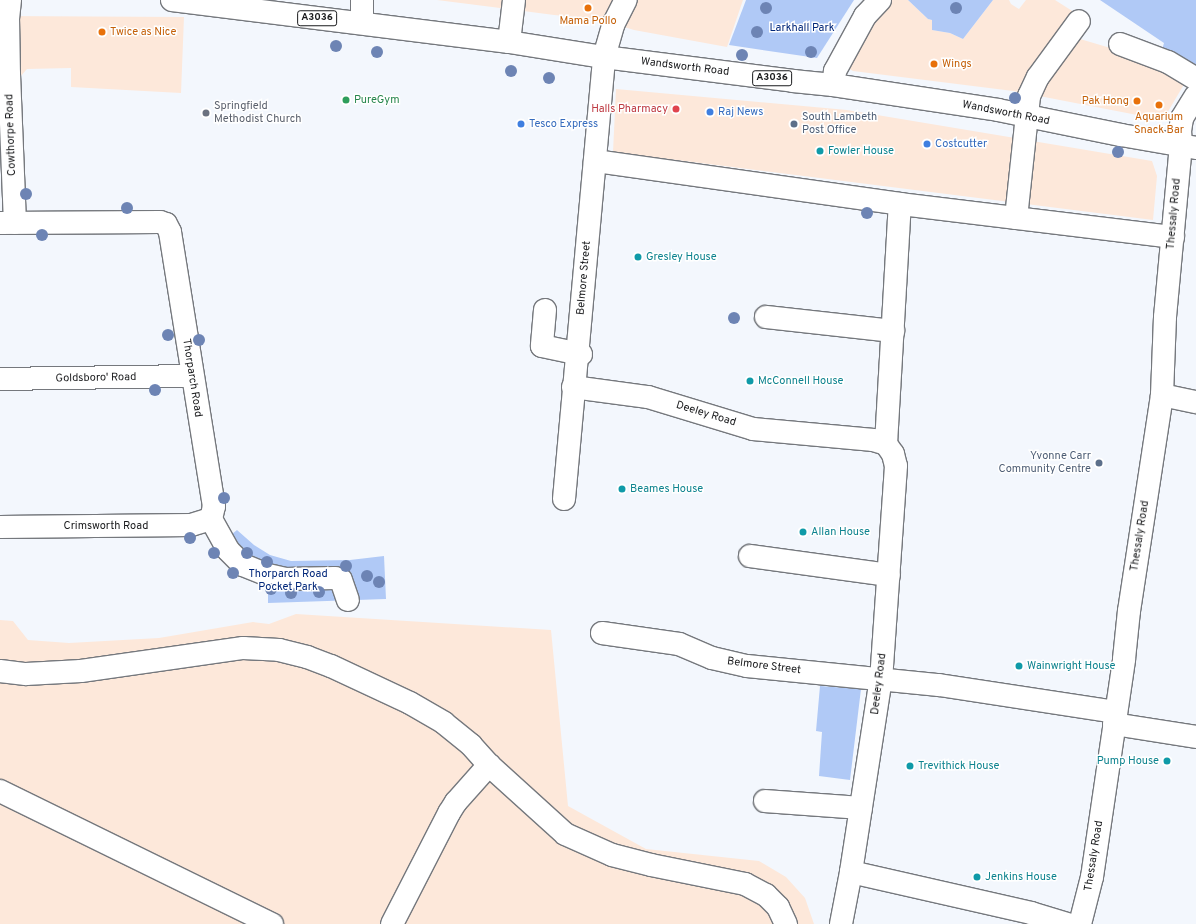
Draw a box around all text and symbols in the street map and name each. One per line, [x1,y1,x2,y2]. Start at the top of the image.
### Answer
marker: Mama Pollo [583,3,593,13]
road number: A3036 [297,10,337,26]
place label: Mama Pollo [559,14,617,28]
park label: Larkhall Park [769,21,835,35]
place label: Twice as Nice [110,25,176,39]
marker: Twice as Nice [97,27,107,37]
street label: Wandsworth Road [640,55,730,79]
place label: Wings [942,57,972,71]
marker: Wings [929,59,939,69]
road number: A3036 [752,70,792,86]
place label: PureGym [354,93,399,107]
street label: Cowthorpe Road [3,94,19,176]
place label: Pak Hong [1082,94,1129,108]
marker: PureGym [341,95,351,105]
marker: Pak Hong [1132,96,1142,106]
street label: Wandsworth Road [961,98,1051,128]
place label: Springfield Methodist Church [214,100,301,126]
marker: Aquarium Snack Bar [1154,100,1164,110]
place label: Halls Pharmacy [591,102,668,116]
marker: Halls Pharmacy [671,104,681,114]
place label: Raj News [718,105,763,119]
marker: Raj News [705,107,715,117]
marker: Springfield Methodist Church [201,108,211,118]
place label: South Lambeth Post Office [802,111,877,137]
place label: Aquarium Snack Bar [1134,111,1184,137]
place label: Tesco Express [529,117,598,131]
marker: Tesco Express [516,119,526,129]
marker: South Lambeth Post Office [789,119,799,129]
place label: Costcutter [935,137,987,151]
marker: Costcutter [922,139,932,149]
place label: Fowler House [828,144,894,158]
marker: Fowler House [815,146,825,156]
street label: Thessaly Road [1164,178,1184,250]
street label: Belmore Street [574,240,594,316]
place label: Gresley House [646,250,717,264]
marker: Gresley House [633,252,643,262]
street label: Thorparch Road [179,338,205,418]
street label: Goldsboro' Road [55,371,137,385]
place label: McConnell House [758,374,843,388]
marker: McConnell House [745,376,755,386]
street label: Deeley Road [674,399,738,429]
place label: Yvonne Carr Community Centre [998,450,1091,476]
marker: Yvonne Carr Community Centre [1094,458,1104,468]
place label: Beames House [630,482,703,496]
marker: Beames House [617,484,627,494]
street label: Thessaly Road [1128,500,1152,572]
street label: Crimsworth Road [64,519,148,533]
place label: Allan House [811,525,870,539]
marker: Allan House [798,527,808,537]
park label: Thorparch Road Pocket Park [248,568,328,594]
street label: Deeley Road [869,652,889,716]
street label: Belmore Street [726,655,802,677]
place label: Wainwright House [1027,659,1115,673]
marker: Wainwright House [1014,661,1024,671]
place label: Pump House [1097,754,1159,768]
marker: Pump House [1162,756,1172,766]
place label: Trevithick House [918,759,999,773]
marker: Trevithick House [905,761,915,771]
street label: Thessaly Road [1082,820,1106,892]
place label: Jenkins House [985,870,1057,884]
marker: Jenkins House [972,872,982,882]

